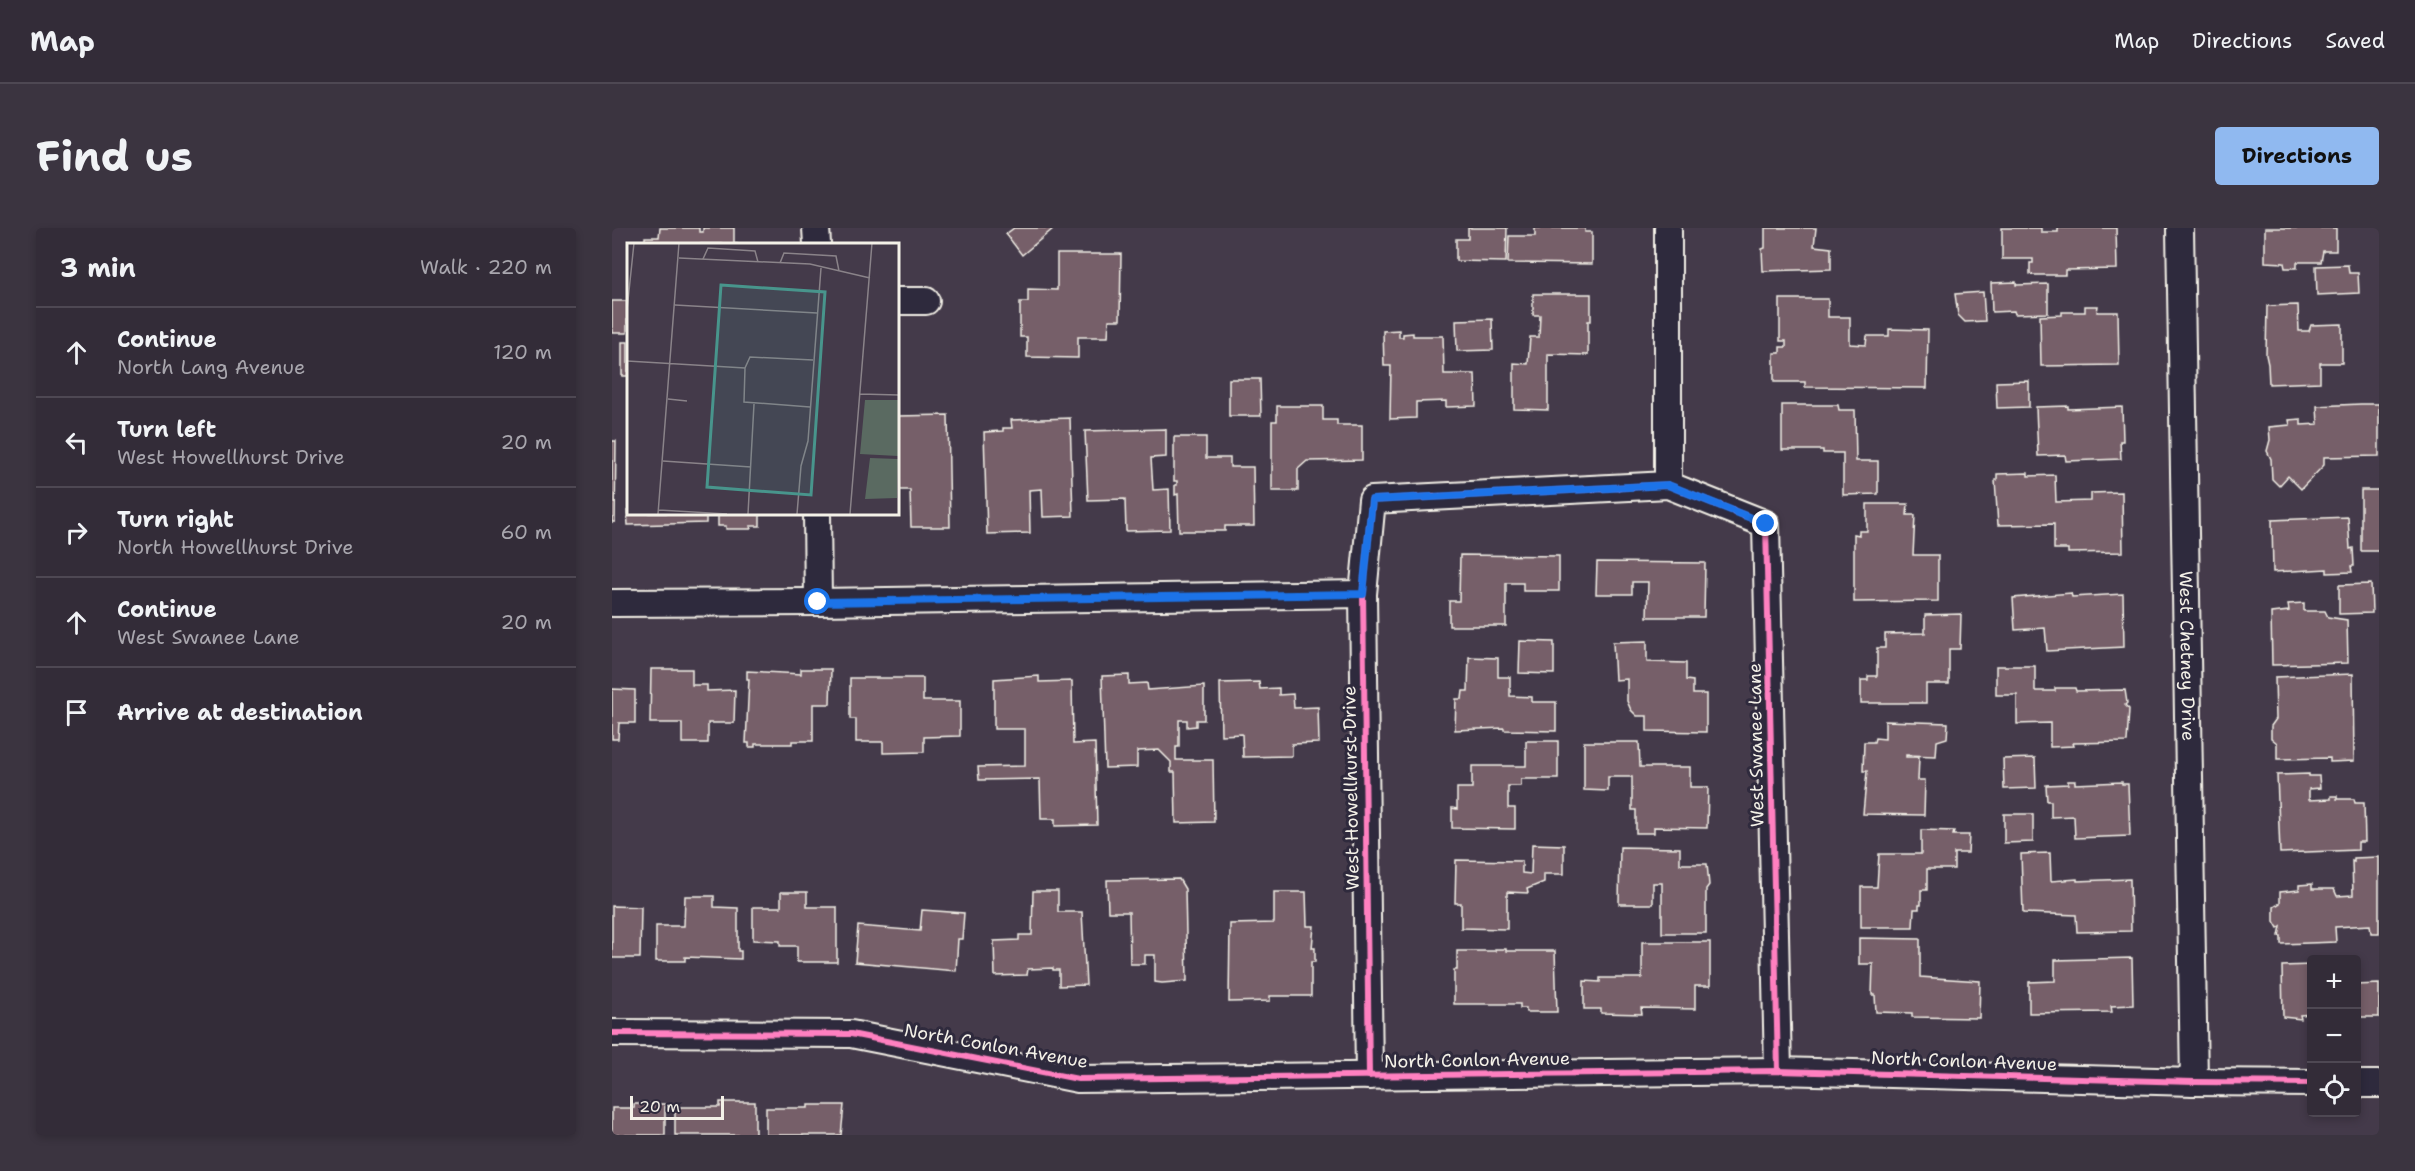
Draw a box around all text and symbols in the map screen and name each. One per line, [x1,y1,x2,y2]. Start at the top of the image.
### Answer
text: Map [30,22,95,60]
text: Map [2114,27,2159,55]
text: Directions [2192,27,2292,55]
text: Saved [2325,27,2385,55]
button: Directions [2215,127,2379,185]
text: Find us [36,128,193,184]
inset map [627,243,898,514]
text: 3 min [60,250,136,285]
text: Walk · 220 m [420,254,552,280]
text: Continue [117,325,217,354]
icon: ahead [60,336,93,369]
text: 120 m [493,339,552,365]
text: North Lang Avenue [117,354,305,380]
text: Turn left [117,415,216,444]
icon: left [60,426,93,459]
text: 20 m [501,429,552,455]
text: West Howellhurst Drive [117,444,345,470]
text: Turn right [117,505,234,534]
route end [1752,510,1778,536]
icon: right [60,516,93,549]
text: 60 m [500,519,552,545]
text: North Howellhurst Drive [117,534,354,560]
street label: West Chetney Drive [2174,571,2200,741]
route start [804,588,830,614]
text: Continue [117,595,217,624]
icon: ahead [60,606,93,639]
text: 20 m [501,609,552,635]
text: West Swanee Lane [117,624,299,650]
street label: West Swanee Lane [1743,663,1769,827]
street label: West Howellhurst Drive [1337,685,1365,891]
icon: arrive [60,696,93,729]
text: Arrive at destination [117,698,363,727]
map controls [2307,955,2361,1117]
button: + [2307,955,2361,1009]
button: − [2307,1009,2361,1063]
street label: North Conlon Avenue [902,1018,1090,1074]
street label: North Conlon Avenue [1384,1046,1570,1074]
street label: North Conlon Avenue [1870,1046,2058,1076]
button: locate [2307,1063,2361,1117]
scale bar [630,1093,724,1120]
text: 20 m [639,1096,680,1117]

